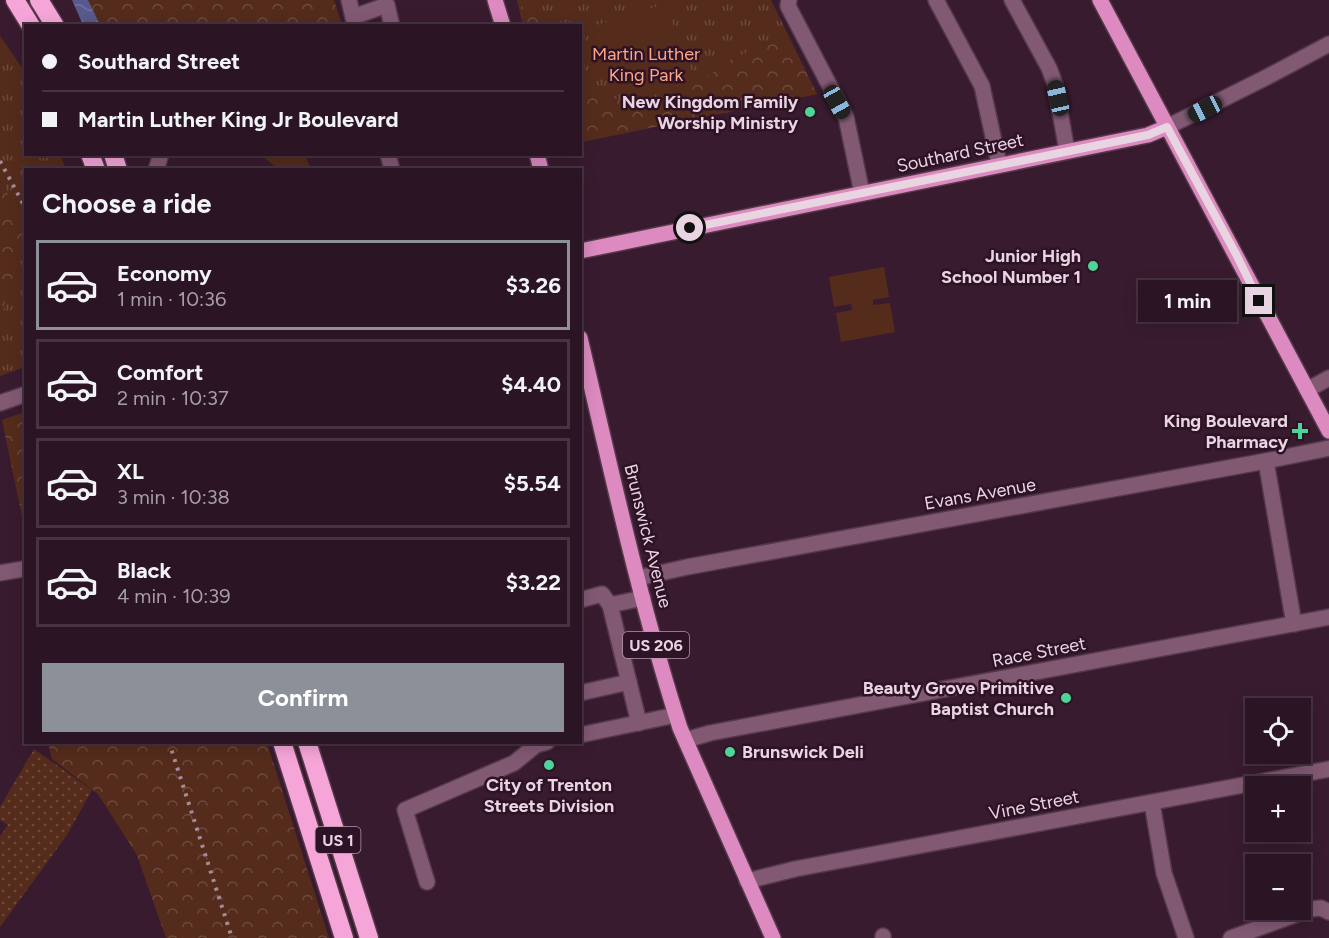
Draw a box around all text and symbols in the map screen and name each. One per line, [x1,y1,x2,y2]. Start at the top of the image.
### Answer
park label: Martin Luther King Park [592,43,700,86]
text: Southard Street [78,48,240,75]
car [1045,78,1071,118]
car [820,82,854,122]
place label: New Kingdom Family Worship Ministry [622,91,799,134]
car [1185,93,1225,125]
marker: New Kingdom Family Worship Ministry [803,105,817,119]
text: Martin Luther King Jr Boulevard [78,106,399,133]
street label: Southard Street [895,129,1026,177]
text: Choose a ride [42,187,211,220]
route start [676,214,703,241]
place label: Junior High School Number 1 [941,245,1081,288]
icon: car [45,258,99,312]
marker: Junior High School Number 1 [1086,259,1100,273]
text: Economy [117,260,212,287]
text: $3.26 [506,272,561,299]
callout: 1 min [1139,280,1238,322]
text: 1 min · 10:36 [117,287,226,311]
route end [1245,287,1272,314]
text: 1 min [1164,289,1211,313]
icon: car [45,357,99,411]
text: Comfort [117,359,203,386]
text: $4.40 [501,371,561,398]
text: 2 min · 10:37 [117,386,229,410]
place label: King Boulevard Pharmacy [1163,410,1289,453]
marker: King Boulevard Pharmacy [1293,424,1307,438]
icon: car [45,456,99,510]
text: XL [117,458,144,485]
street label: Brunswick Avenue [619,462,677,610]
text: $5.54 [504,470,561,497]
street label: Evans Avenue [923,473,1038,515]
text: 3 min · 10:38 [117,485,230,509]
icon: car [45,555,99,609]
text: Black [117,557,171,584]
text: $3.22 [506,569,561,596]
text: 4 min · 10:39 [117,584,230,608]
road number: US 206 [623,632,689,658]
street label: Race Street [990,632,1088,672]
button: Confirm [42,663,564,732]
place label: Beauty Grove Primitive Baptist Church [863,677,1054,720]
marker: Beauty Grove Primitive Baptist Church [1059,691,1073,705]
map controls [1245,698,1311,920]
button: locate [1245,698,1311,764]
place label: Brunswick Deli [742,741,864,763]
marker: Brunswick Deli [723,745,737,759]
marker: City of Trenton Streets Division [542,758,556,772]
place label: City of Trenton Streets Division [484,774,614,817]
button: + [1245,776,1311,842]
street label: Vine Street [987,785,1081,825]
road number: US 1 [316,827,360,853]
button: − [1245,854,1311,920]

